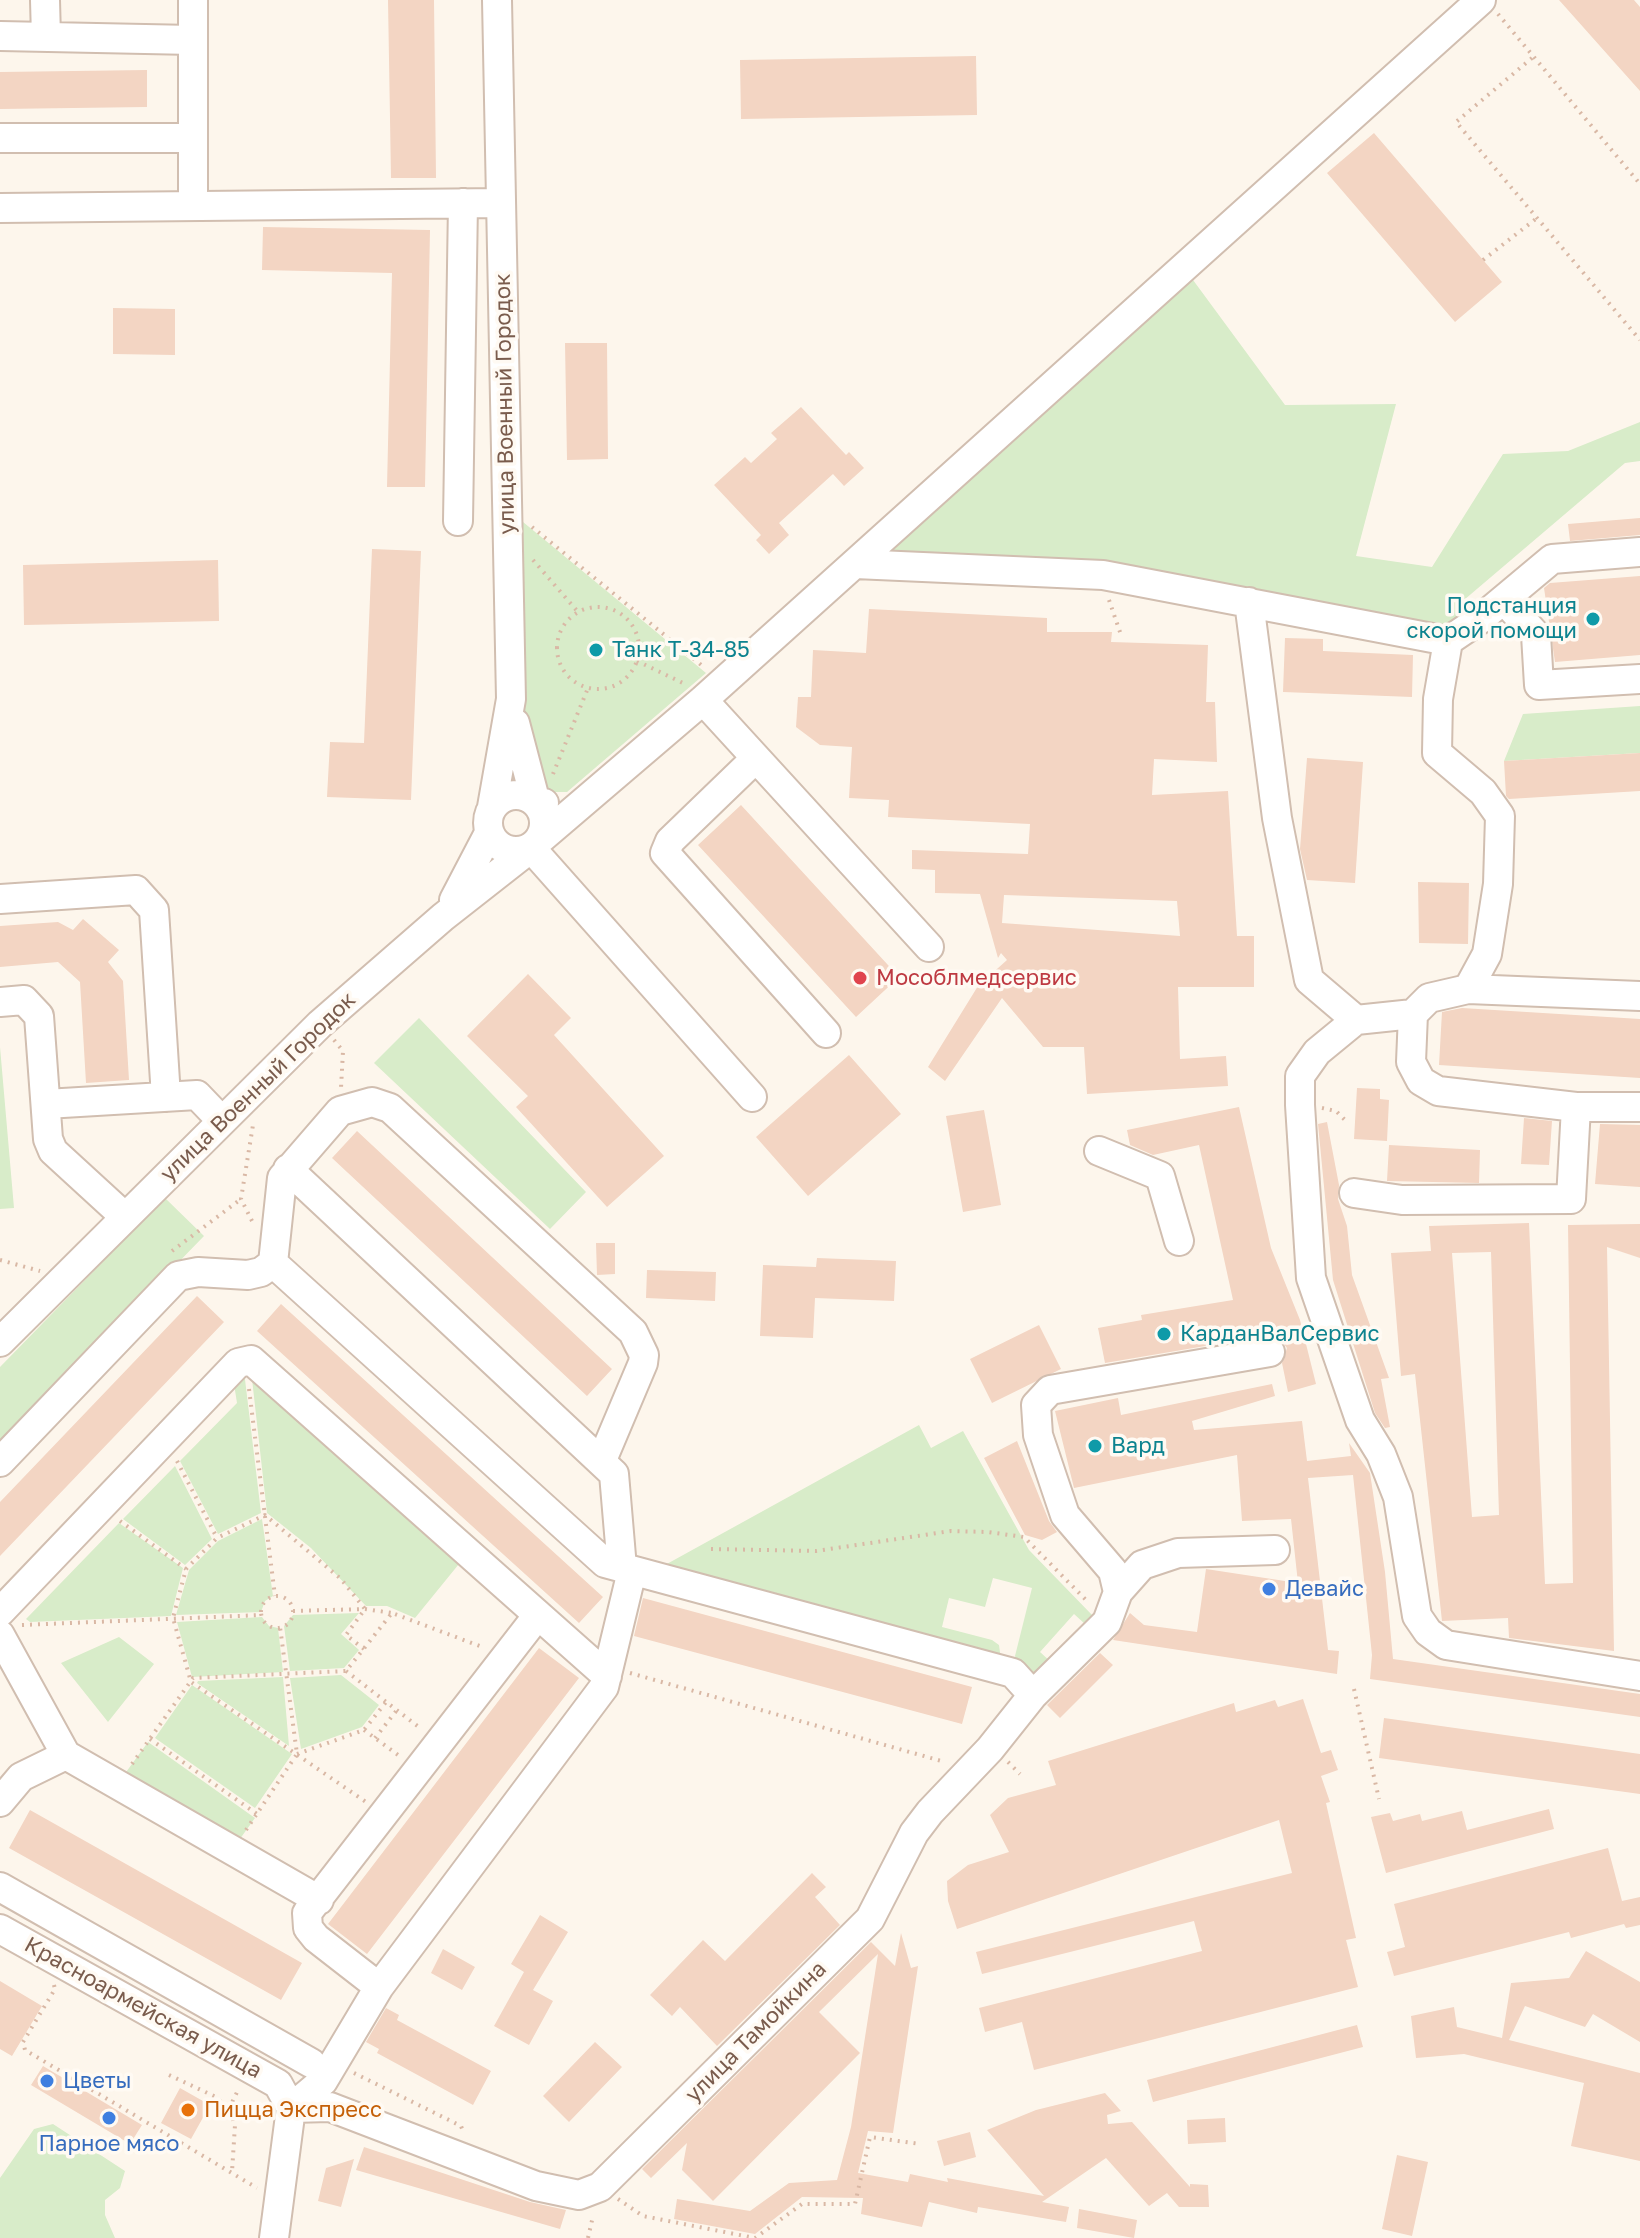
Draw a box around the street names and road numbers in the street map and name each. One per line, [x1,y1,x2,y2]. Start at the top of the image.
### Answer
street label: улица Военный Городок [490,273,520,535]
street label: улица Военный Городок [155,987,361,1187]
street label: Красноармейская улица [20,1932,266,2084]
street label: улица Тамойкина [680,1956,832,2108]

